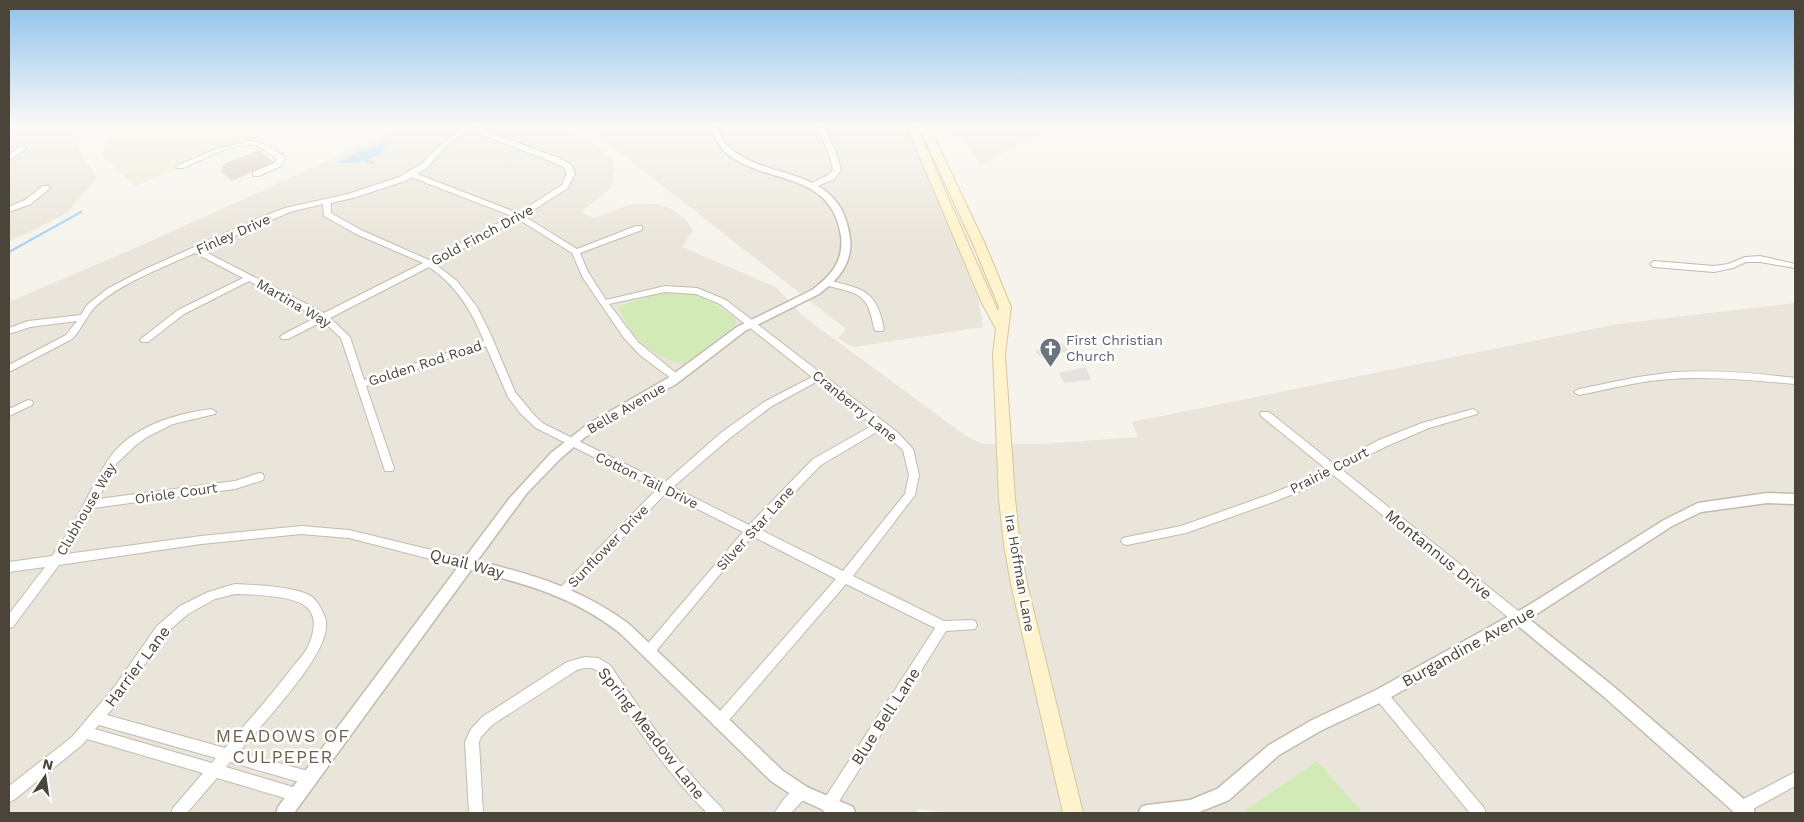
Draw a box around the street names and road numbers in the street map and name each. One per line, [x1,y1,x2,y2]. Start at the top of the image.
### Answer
street label: Gold Finch Drive [428,201,536,269]
street label: Finley Drive [193,211,273,257]
street label: Martina Way [254,275,335,331]
street label: Golden Rod Road [366,337,484,389]
street label: Cranberry Lane [809,367,901,445]
street label: Belle Avenue [584,379,668,437]
street label: Prairie Court [1287,443,1371,497]
street label: Cotton Tail Drive [593,448,701,512]
street label: Clubhouse Way [53,459,119,558]
street label: Oriole Court [134,479,218,507]
street label: Silver Star Lane [713,482,797,574]
street label: Sunflower Drive [565,501,651,591]
street label: Montannus Drive [1381,505,1496,603]
street label: Ira Hoffman Lane [1002,513,1038,633]
street label: Quail Way [428,544,507,583]
street label: Burgandine Avenue [1399,602,1538,691]
street label: Harrier Lane [101,622,174,711]
street label: Spring Meadow Lane [594,664,709,803]
street label: Blue Bell Lane [847,664,924,768]

